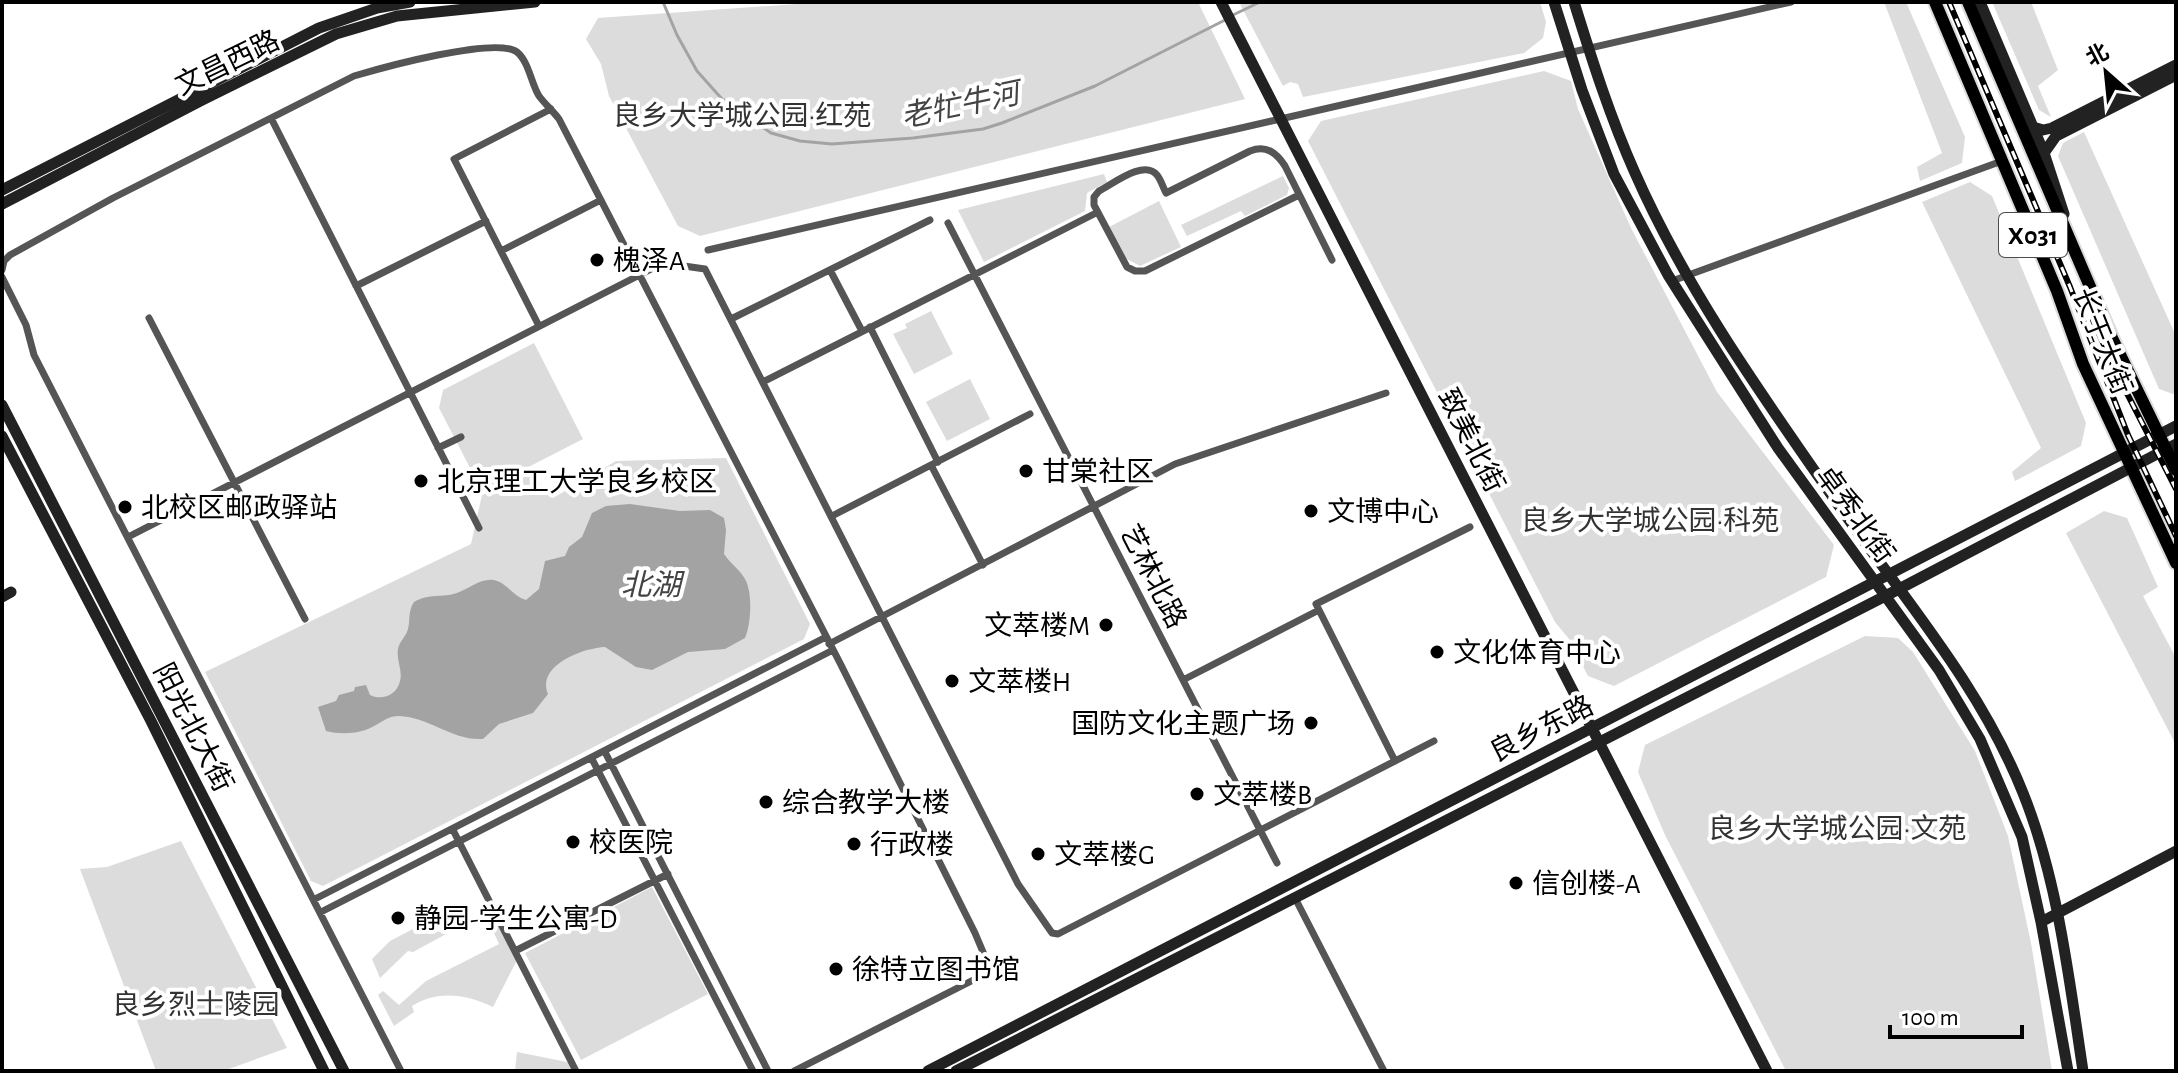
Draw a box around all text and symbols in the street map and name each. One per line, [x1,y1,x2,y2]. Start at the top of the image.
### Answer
street label: 文昌西路 [171,25,284,101]
north arrow [2066,32,2146,112]
text: 北 [2082,39,2112,70]
water label: 老牤牛河 [898,76,1027,133]
park label: 良乡大学城公园·红苑 [613,101,871,131]
road number: X031 [1999,213,2067,257]
place label: 槐泽A [613,246,685,276]
marker: 槐泽A [588,251,606,269]
street label: 长于大街 [2067,284,2137,399]
street label: 致美北街 [1432,384,1510,497]
place label: 甘棠社区 [1042,457,1154,487]
street label: 卓秀北街 [1810,460,1900,569]
marker: 甘棠社区 [1017,462,1035,480]
place label: 北京理工大学良乡校区 [437,467,717,497]
marker: 北京理工大学良乡校区 [412,472,430,490]
place label: 北校区邮政驿站 [141,493,337,523]
place label: 文博中心 [1327,497,1439,527]
marker: 北校区邮政驿站 [116,498,134,516]
marker: 文博中心 [1302,502,1320,520]
park label: 良乡大学城公园·科苑 [1521,506,1779,536]
street label: 艺林北路 [1114,520,1192,633]
water label: 北湖 [621,570,685,601]
place label: 文萃楼M [984,611,1090,641]
marker: 文萃楼M [1097,616,1115,634]
place label: 文化体育中心 [1453,638,1621,668]
marker: 文化体育中心 [1428,643,1446,661]
street label: 阳光北大街 [148,658,238,797]
place label: 文萃楼H [968,667,1071,697]
marker: 文萃楼H [943,672,961,690]
street label: 良乡东路 [1485,690,1598,768]
place label: 国防文化主题广场 [1071,709,1295,739]
marker: 国防文化主题广场 [1302,714,1320,732]
place label: 文萃楼B [1213,780,1312,810]
marker: 文萃楼B [1188,785,1206,803]
place label: 综合教学大楼 [782,788,950,818]
marker: 综合教学大楼 [757,793,775,811]
park label: 良乡大学城公园·文苑 [1708,814,1966,844]
place label: 校医院 [589,828,673,858]
place label: 行政楼 [870,830,954,860]
marker: 校医院 [564,833,582,851]
marker: 行政楼 [845,835,863,853]
place label: 文萃楼G [1054,840,1155,870]
marker: 文萃楼G [1029,845,1047,863]
place label: 信创楼-A [1532,869,1641,899]
marker: 信创楼-A [1507,874,1525,892]
place label: 静园-学生公寓-D [414,904,617,934]
marker: 静园-学生公寓-D [389,909,407,927]
place label: 徐特立图书馆 [852,955,1020,985]
marker: 徐特立图书馆 [827,960,845,978]
scale bar [1890,989,2022,1039]
park label: 良乡烈士陵园 [112,990,280,1020]
text: 100 m [1902,1006,1959,1030]

